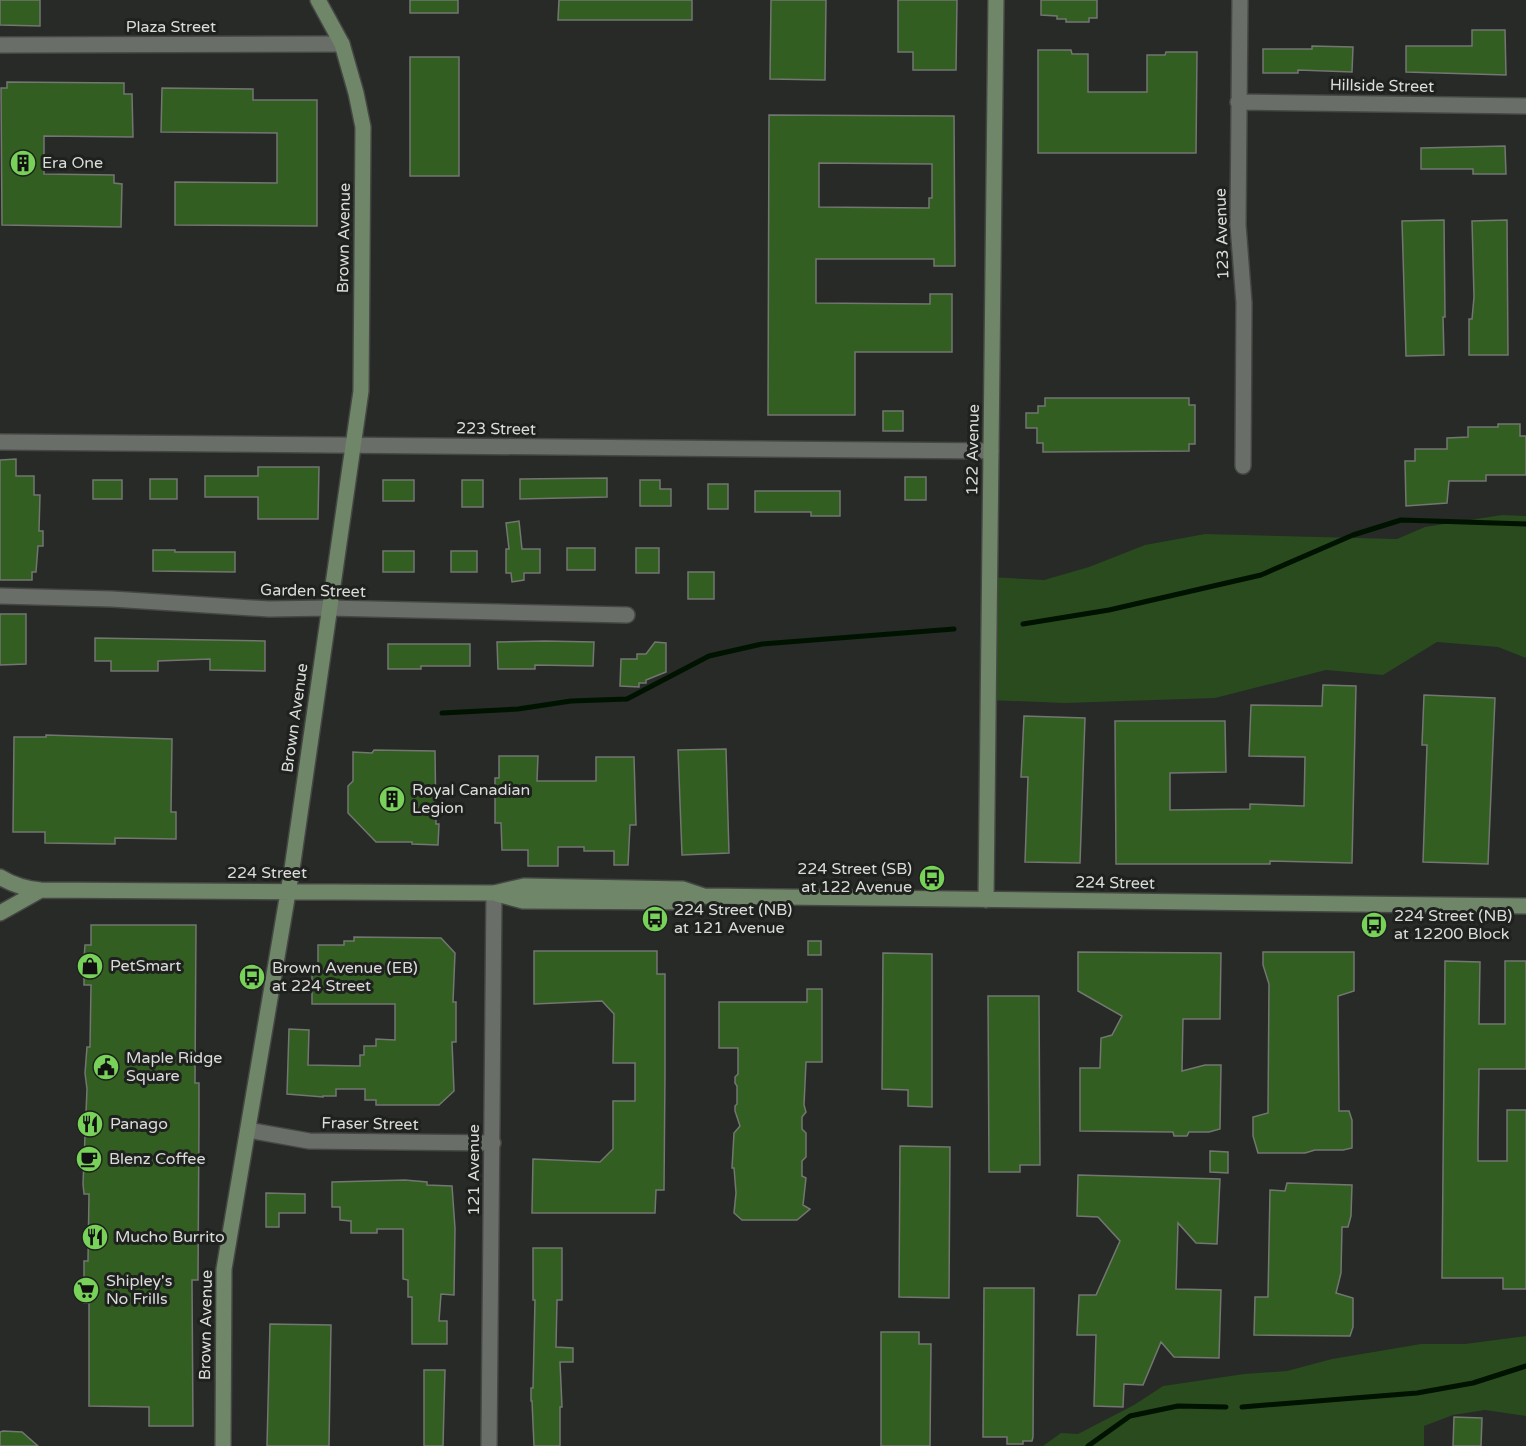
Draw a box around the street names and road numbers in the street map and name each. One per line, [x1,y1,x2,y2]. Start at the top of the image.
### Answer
street label: Plaza Street [126,17,216,37]
street label: Hillside Street [1330,75,1434,97]
street label: Brown Avenue [333,183,355,293]
street label: 123 Avenue [1210,188,1234,280]
street label: 122 Avenue [962,404,984,496]
street label: 223 Street [456,418,536,440]
street label: Garden Street [260,580,366,602]
street label: Brown Avenue [277,662,313,774]
street label: 224 Street [227,863,307,883]
street label: 224 Street [1075,872,1155,894]
street label: Fraser Street [321,1113,419,1135]
street label: 121 Avenue [464,1124,484,1216]
street label: Brown Avenue [195,1270,217,1380]

